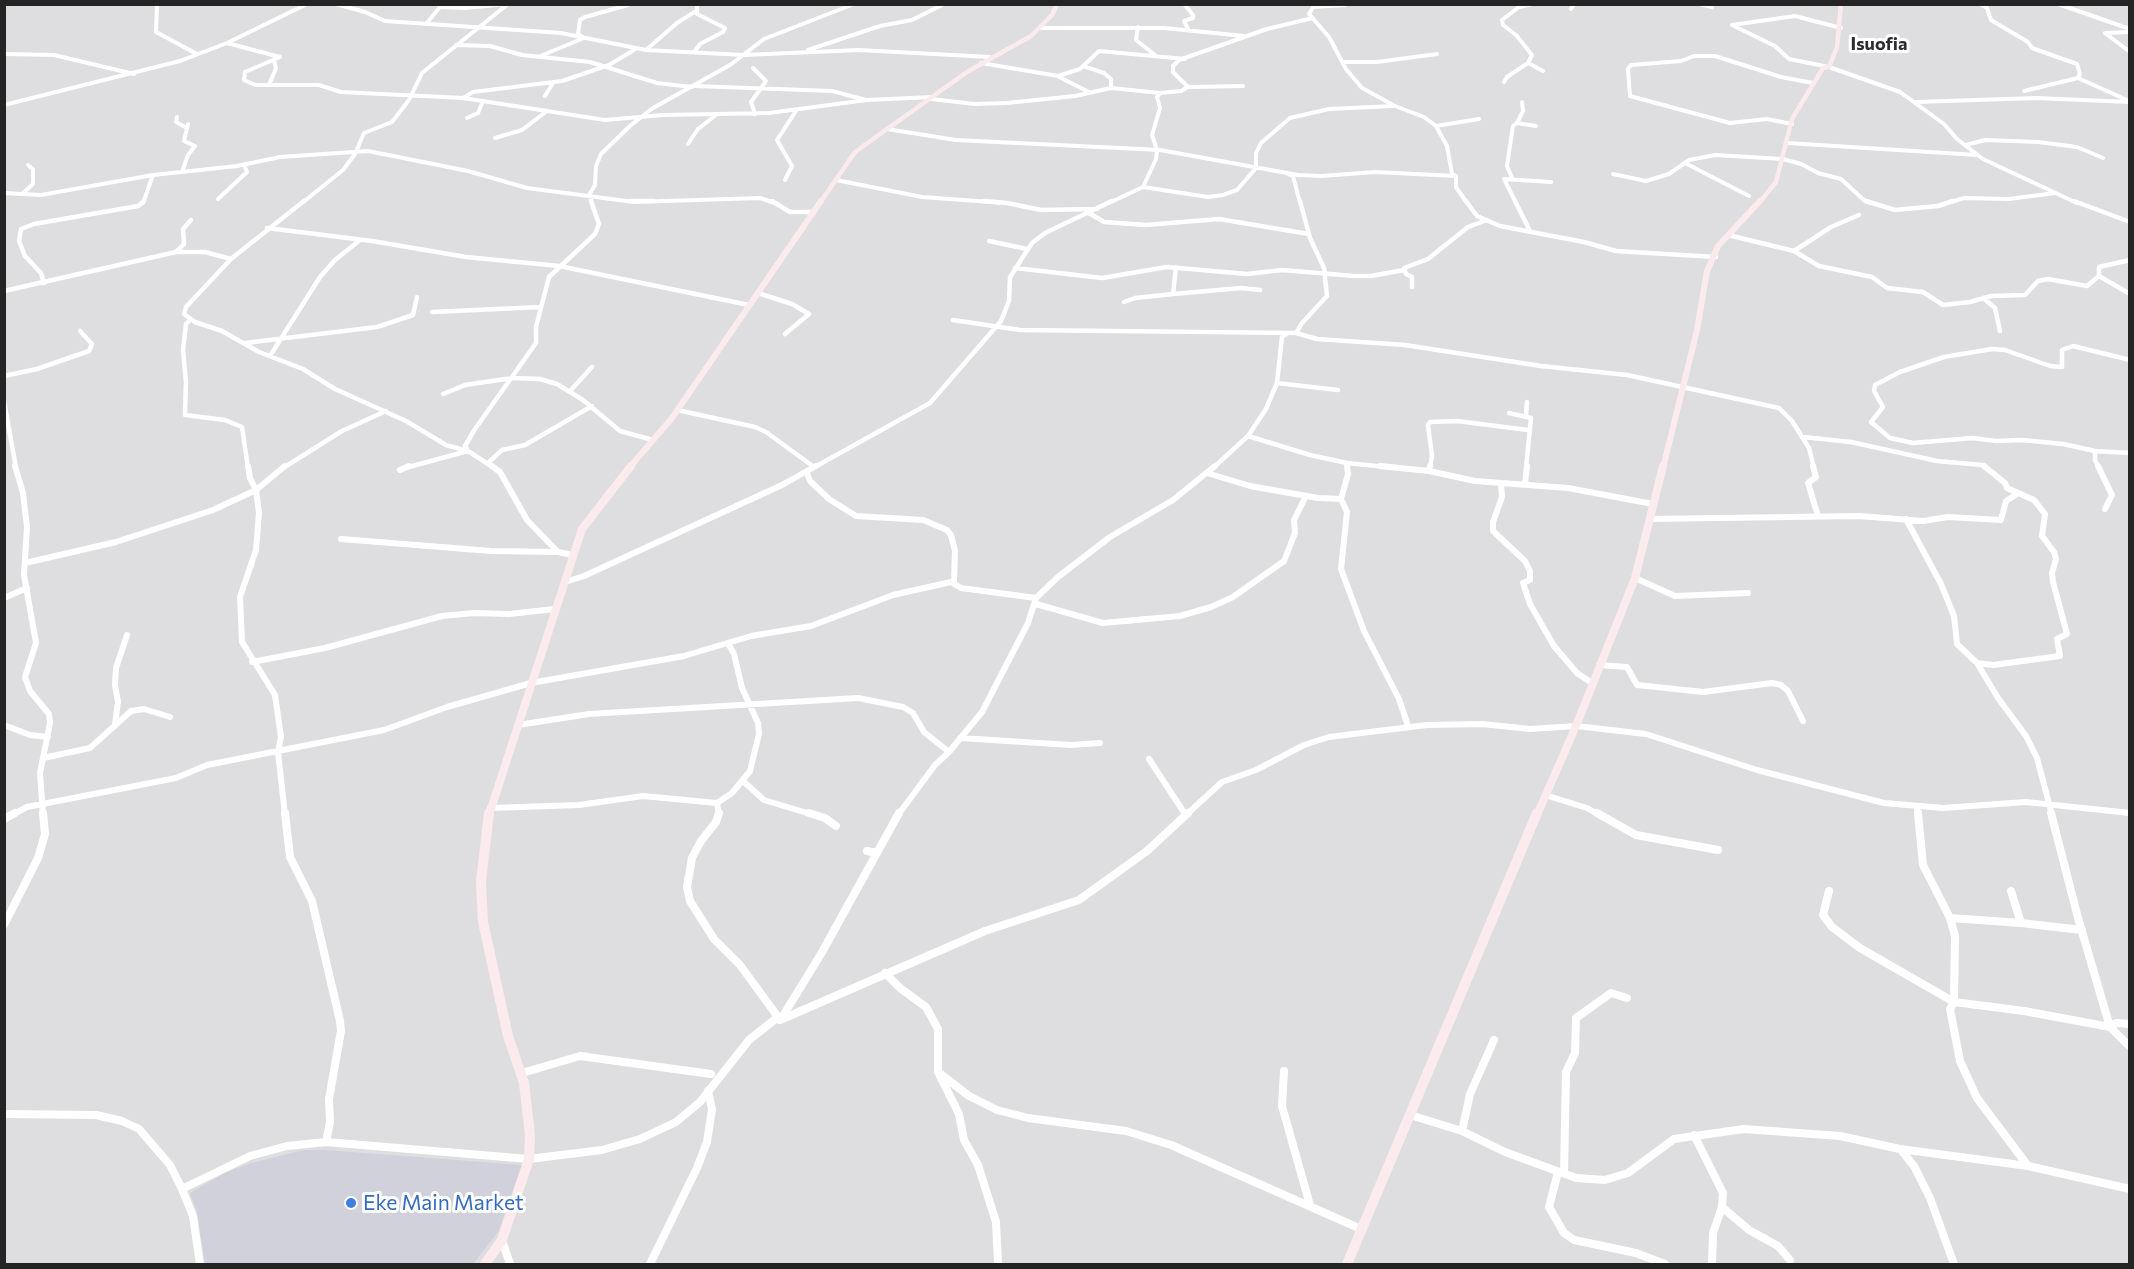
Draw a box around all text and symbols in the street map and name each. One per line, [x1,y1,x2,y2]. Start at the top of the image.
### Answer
district label: Isuofia [1851,33,1907,55]
place label: Eke Main Market [363,1190,524,1216]
marker: Eke Main Market [344,1196,358,1210]

